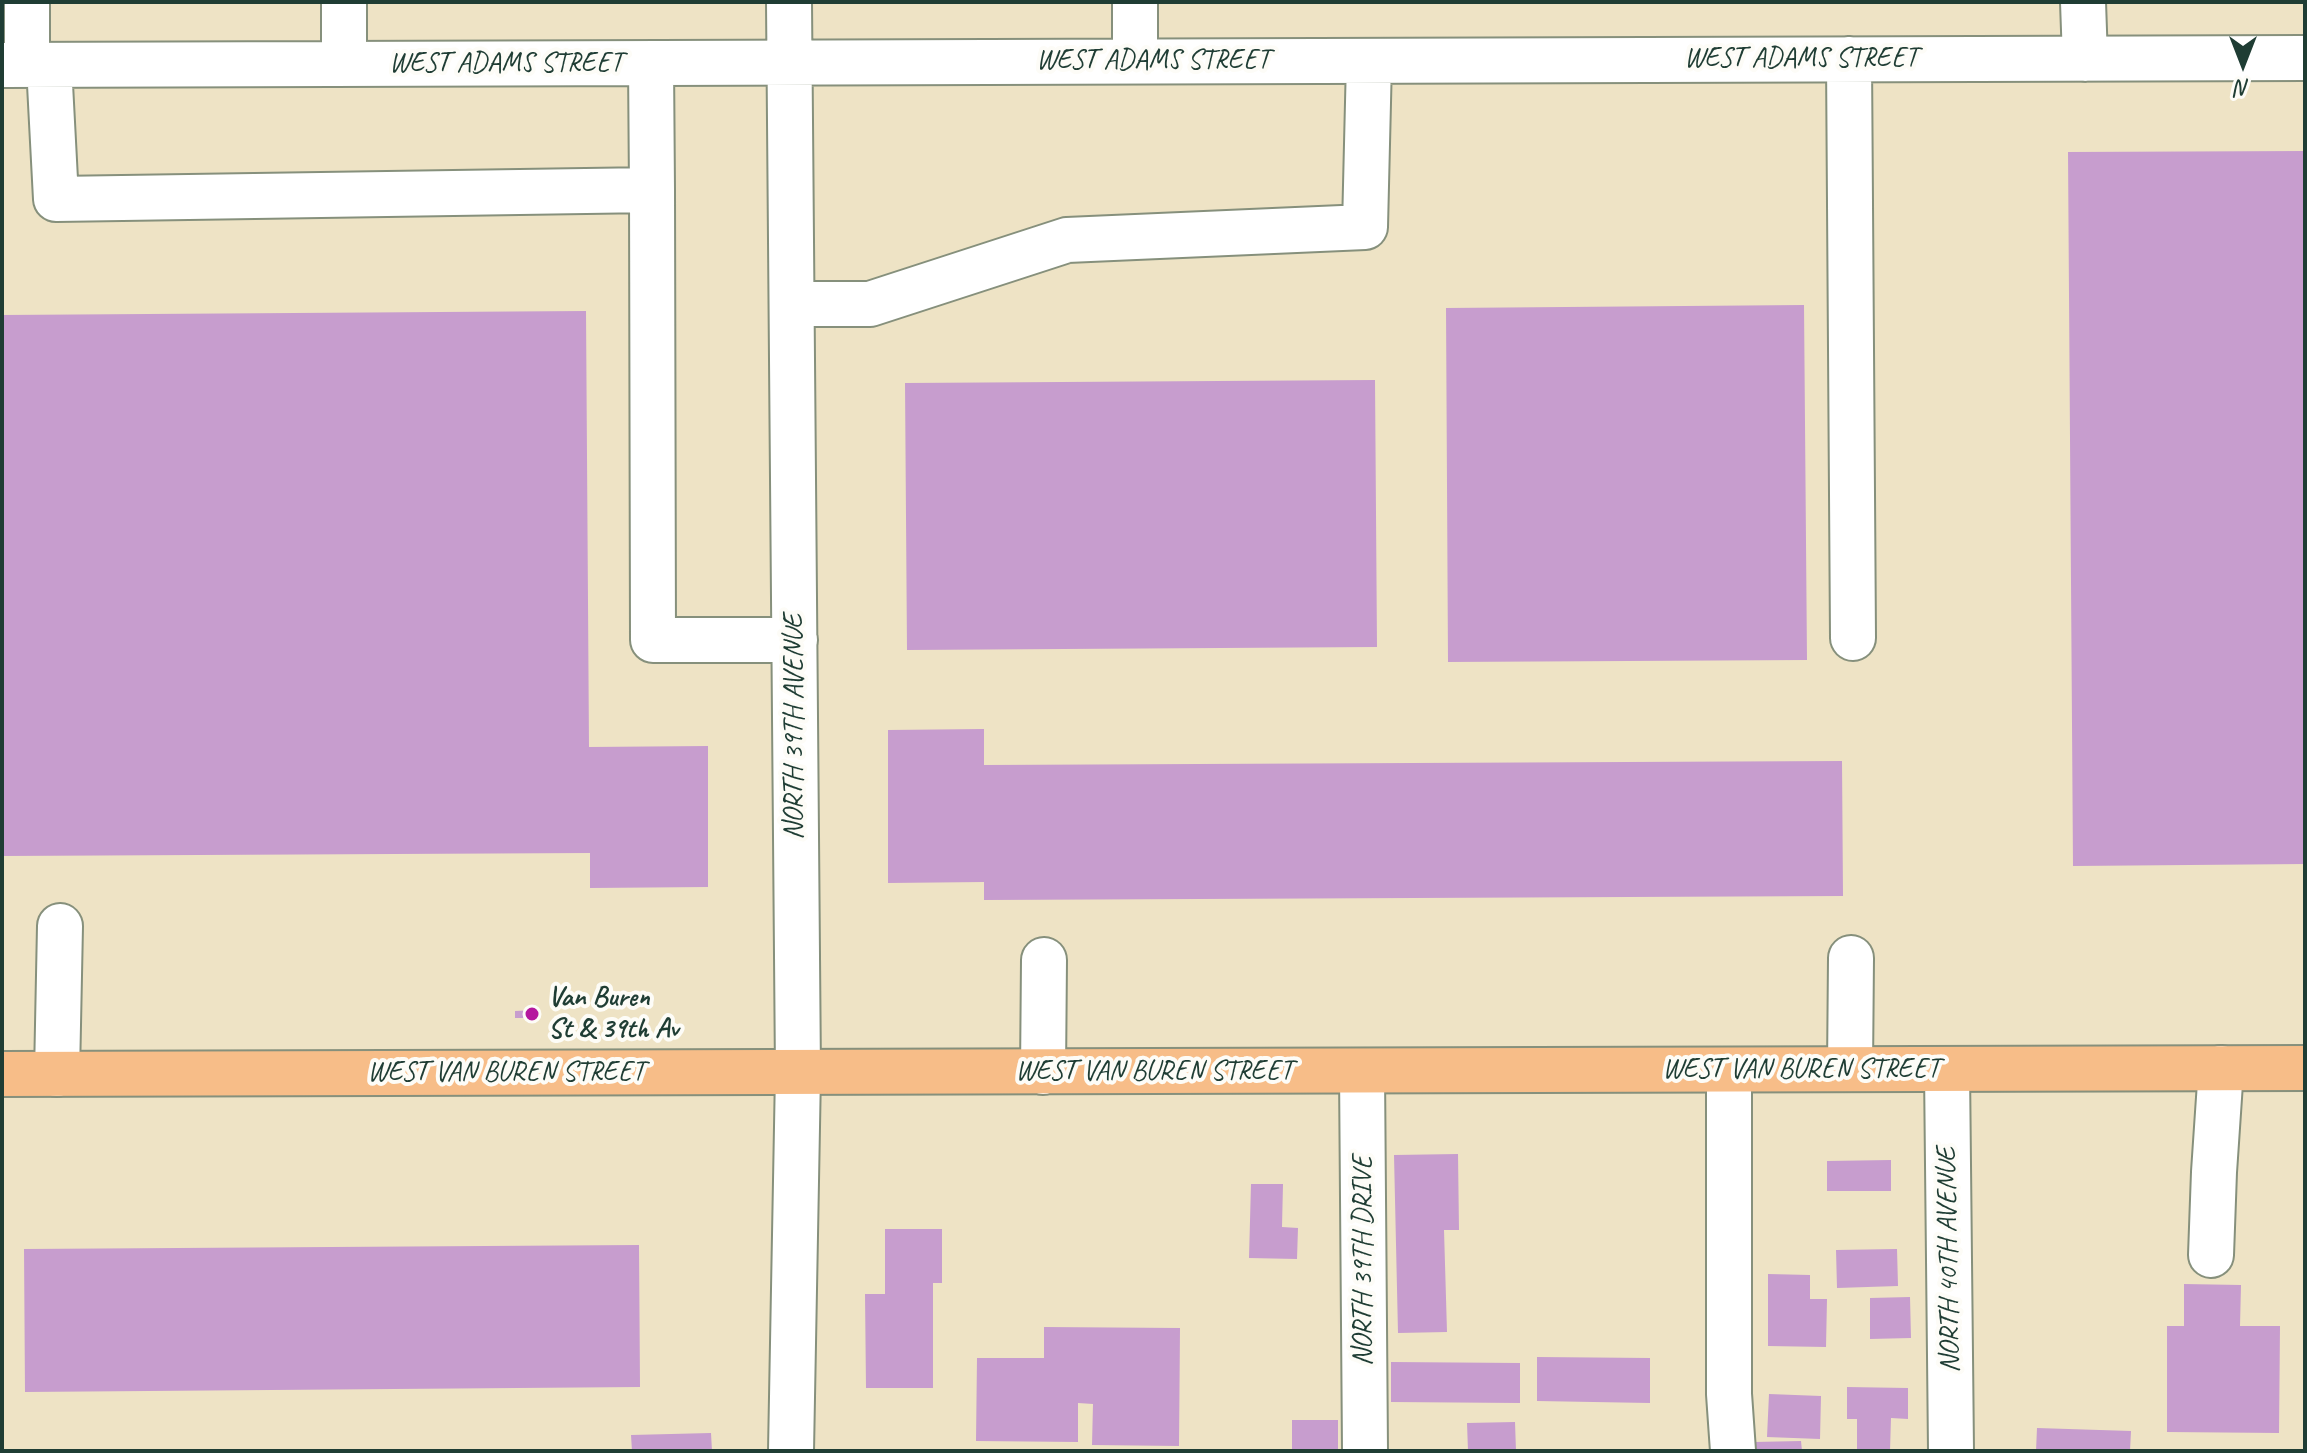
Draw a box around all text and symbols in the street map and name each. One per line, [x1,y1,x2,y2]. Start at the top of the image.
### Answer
north arrow [2203,24,2283,104]
street label: WEST ADAMS STREET [1684,42,1918,76]
street label: WEST ADAMS STREET [1036,44,1270,78]
street label: WEST ADAMS STREET [389,47,623,81]
text: N [2236,74,2250,102]
street label: NORTH 39TH AVENUE [778,614,812,840]
place label: Van Buren St & 39th Av [548,981,678,1047]
marker: Van Buren St & 39th Av [523,1005,541,1023]
street label: WEST VAN BUREN STREET [1662,1053,1940,1087]
street label: WEST VAN BUREN STREET [1015,1055,1293,1089]
street label: WEST VAN BUREN STREET [367,1056,645,1090]
street label: NORTH 40TH AVENUE [1930,1147,1968,1373]
street label: NORTH 39TH DRIVE [1347,1156,1381,1366]

